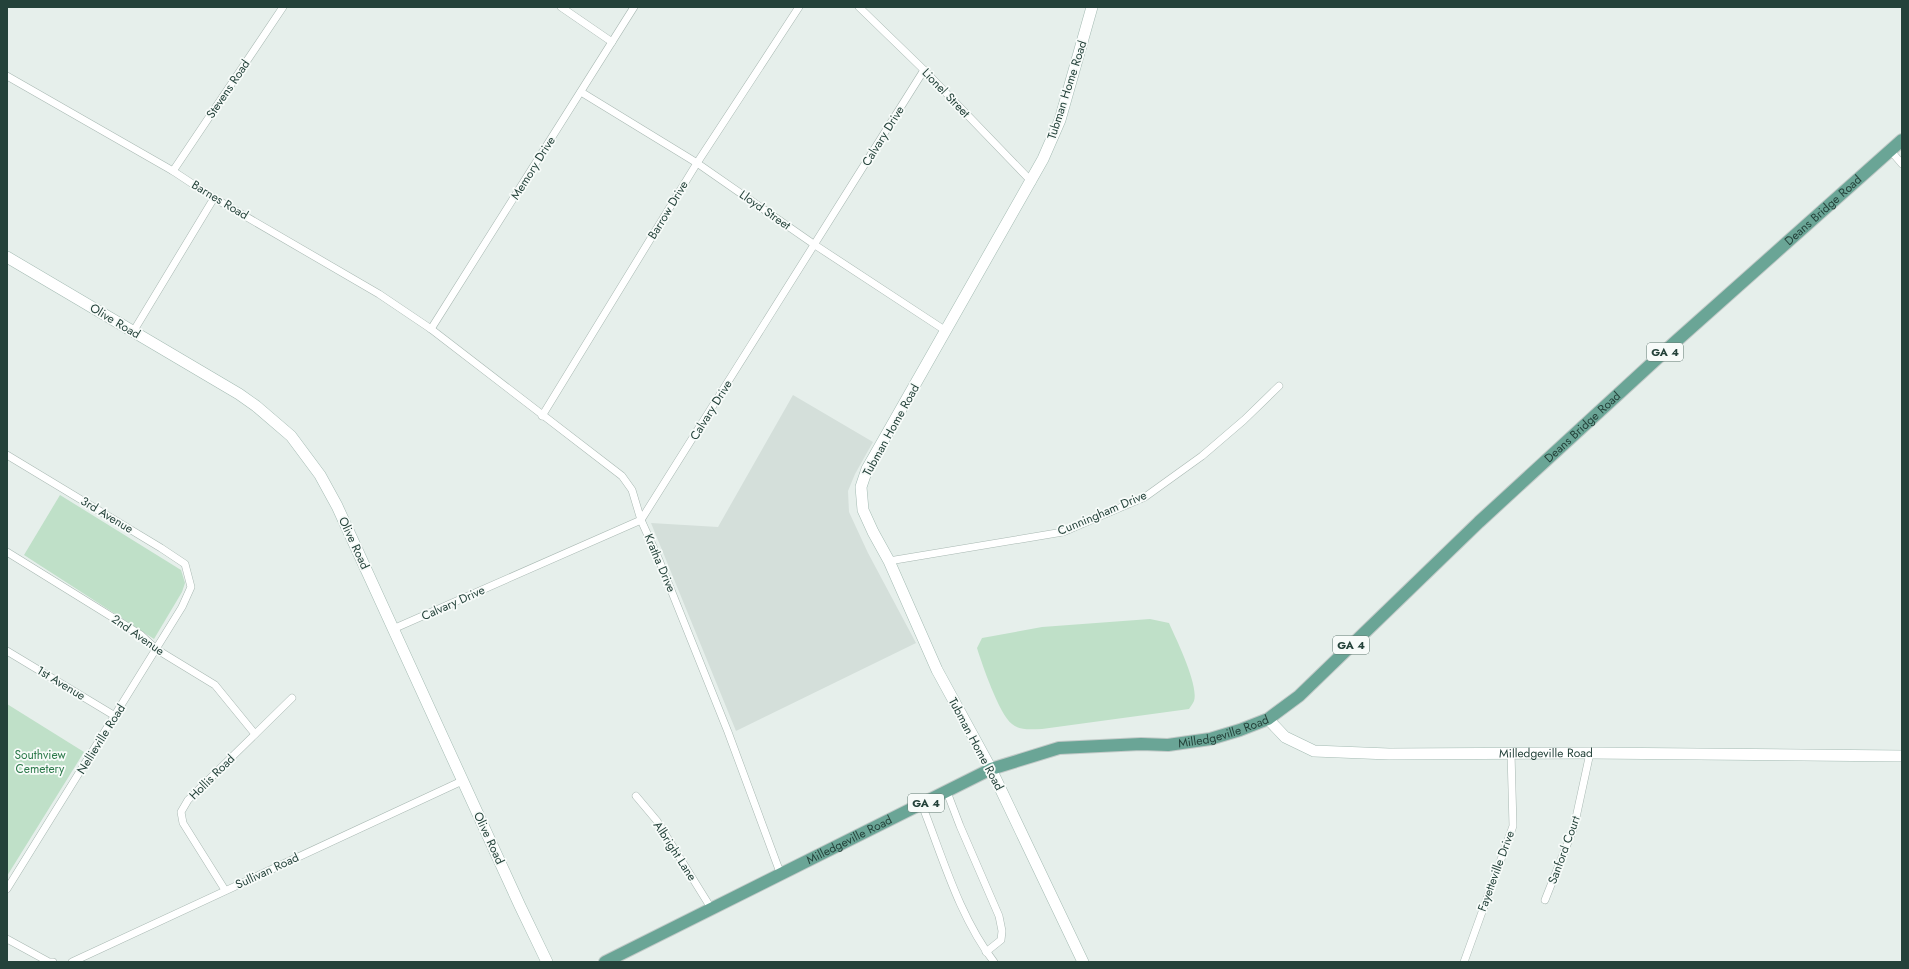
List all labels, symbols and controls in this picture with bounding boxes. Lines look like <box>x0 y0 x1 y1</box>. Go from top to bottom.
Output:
street label: Tubman Home Road <box>1043 38 1091 142</box>
street label: Stevens Road <box>202 56 254 122</box>
street label: Lionel Street <box>918 64 974 122</box>
street label: Calvary Drive <box>857 102 909 170</box>
street label: Memory Drive <box>506 133 560 203</box>
street label: Deans Bridge Road <box>1780 171 1866 250</box>
street label: Barnes Road <box>188 176 252 224</box>
street label: Barrow Drive <box>643 177 693 243</box>
street label: Lloyd Street <box>736 186 794 234</box>
street label: Olive Road <box>86 299 144 343</box>
road number: GA 4 <box>1647 343 1683 361</box>
street label: Calvary Drive <box>685 376 737 444</box>
street label: Tubman Home Road <box>858 381 924 479</box>
street label: Deans Bridge Road <box>1540 387 1625 467</box>
street label: Cunningham Drive <box>1055 486 1149 540</box>
street label: 3rd Avenue <box>77 492 137 538</box>
street label: Olive Road <box>334 514 374 572</box>
street label: Kratha Drive <box>640 531 680 595</box>
street label: Calvary Drive <box>418 581 488 625</box>
street label: 2nd Avenue <box>108 610 168 660</box>
road number: GA 4 <box>1333 636 1369 654</box>
street label: 1st Avenue <box>33 661 89 705</box>
street label: Tubman Home Road <box>944 694 1008 794</box>
street label: Nellieville Road <box>72 700 130 778</box>
street label: Milledgeville Road <box>1177 711 1272 752</box>
street label: Milledgeville Road <box>1499 744 1593 762</box>
park label: Southview Cemetery <box>14 746 66 778</box>
street label: Hollis Road <box>185 750 239 804</box>
road number: GA 4 <box>908 794 944 812</box>
street label: Olive Road <box>469 809 509 867</box>
street label: Milledgeville Road <box>803 811 895 869</box>
street label: Sanford Court <box>1543 813 1585 887</box>
street label: Albright Lane <box>649 818 701 884</box>
street label: Fayetteville Drive <box>1473 828 1519 914</box>
street label: Sullivan Road <box>232 848 302 894</box>

